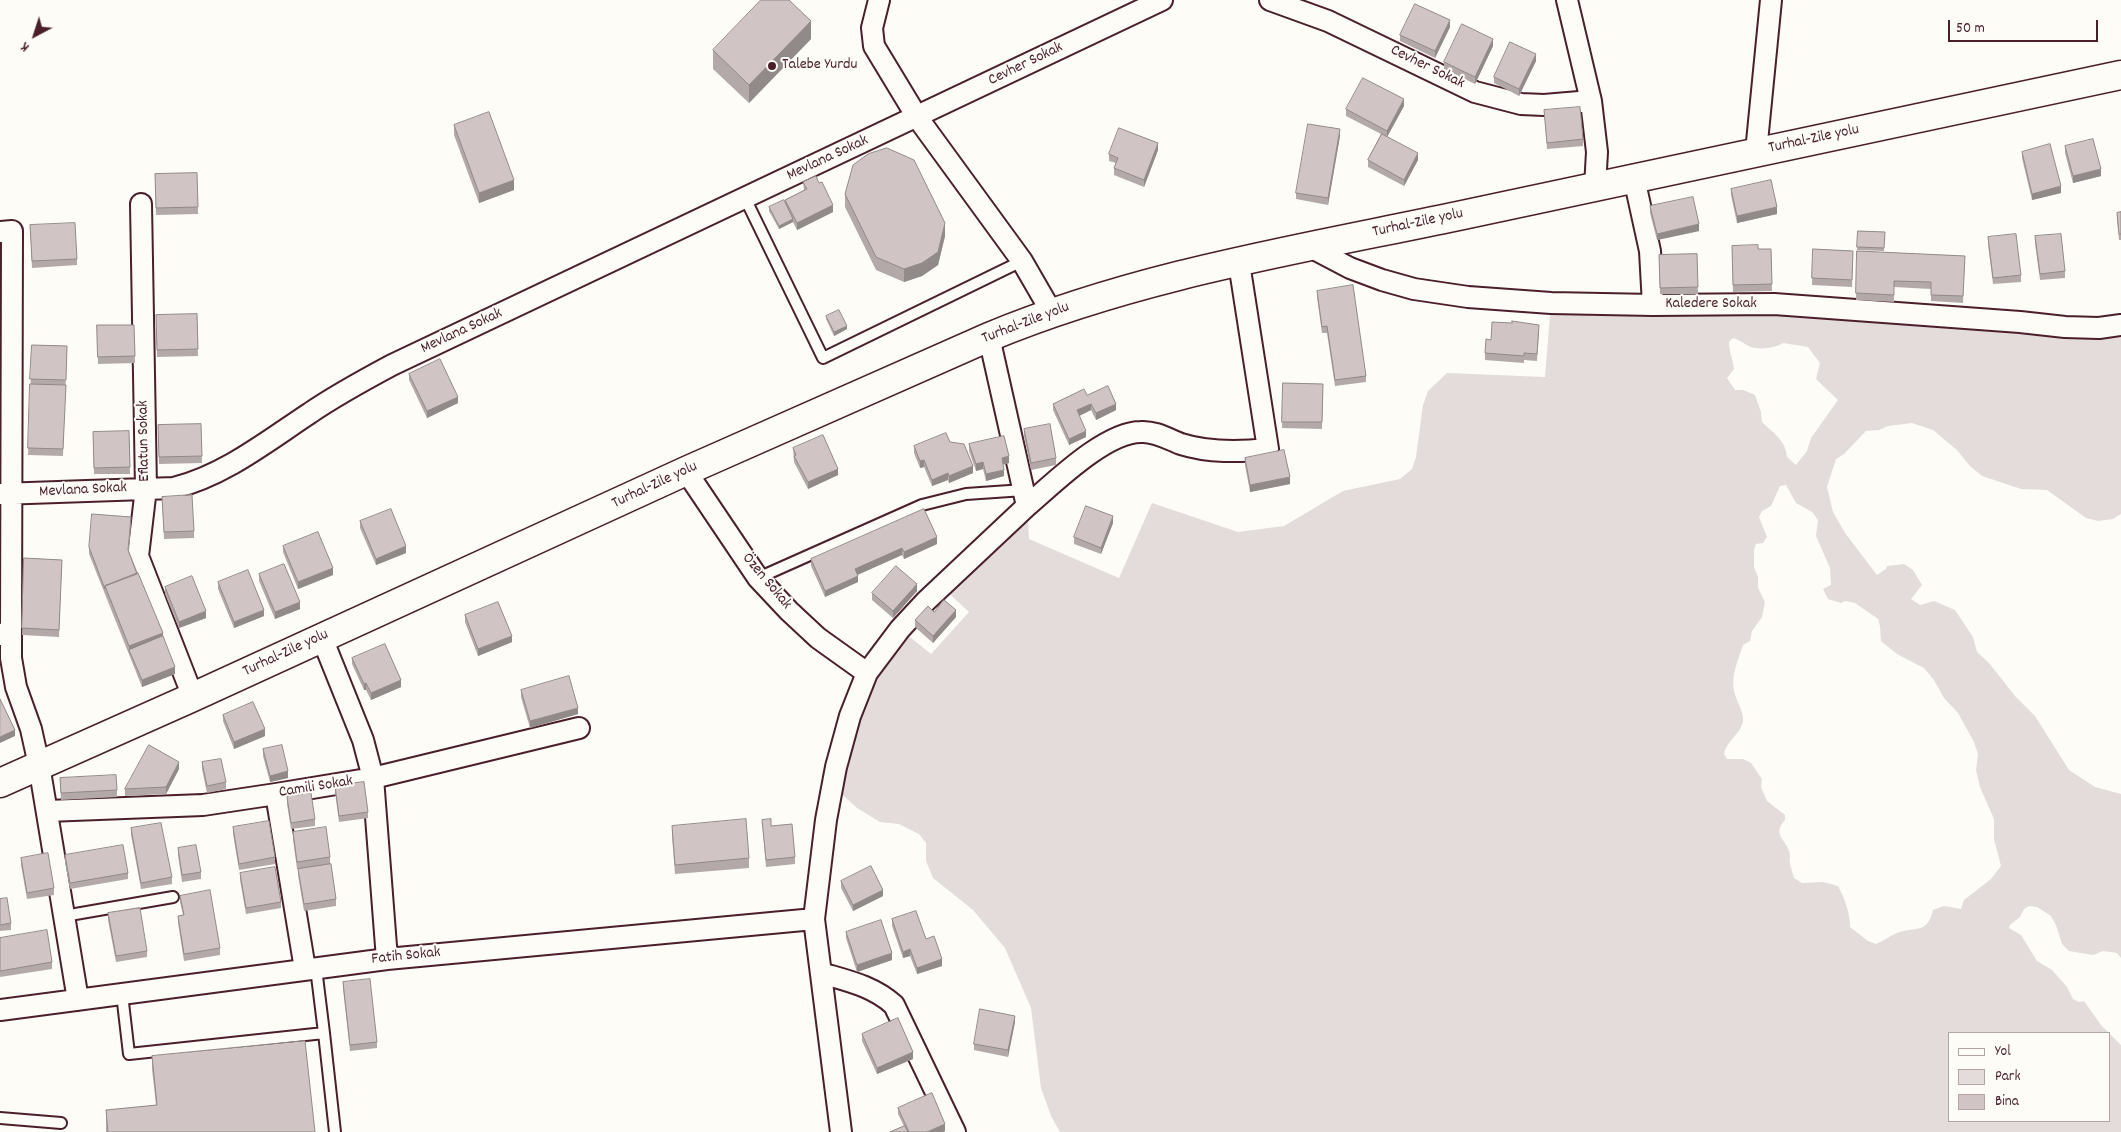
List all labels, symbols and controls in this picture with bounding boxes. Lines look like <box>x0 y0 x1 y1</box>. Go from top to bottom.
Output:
north arrow <box>10 10 60 60</box>
scale bar <box>1951 10 2101 42</box>
text: 50 m <box>1956 18 1985 40</box>
text: K <box>16 37 34 56</box>
street label: Cevher Sokak <box>986 39 1066 91</box>
street label: Cevher Sokak <box>1387 42 1467 94</box>
place label: Talebe Yurdu <box>782 56 857 76</box>
marker: Talebe Yurdu <box>766 60 778 72</box>
street label: Turhal-Zile yolu <box>1767 121 1861 159</box>
street label: Mevlana Sokak <box>784 132 872 186</box>
street label: Turhal-Zile yolu <box>1371 205 1465 243</box>
street label: Kaledere Sokak <box>1665 295 1757 315</box>
street label: Turhal-Zile yolu <box>980 299 1072 349</box>
street label: Mevlana Sokak <box>418 305 506 359</box>
street label: Eflatun Sokak <box>135 400 155 482</box>
street label: Turhal-Zile yolu <box>609 458 701 514</box>
street label: Mevlana Sokak <box>39 479 127 503</box>
street label: Özen Sokak <box>737 550 795 614</box>
street label: Turhal-Zile yolu <box>240 626 332 682</box>
street label: Camili Sokak <box>278 773 354 803</box>
street label: Fatih Sokak <box>371 944 441 970</box>
legend <box>1948 1032 2111 1122</box>
text: Yol <box>1995 1041 2011 1063</box>
text: Park <box>1995 1066 2021 1088</box>
text: Bina <box>1995 1091 2019 1113</box>

